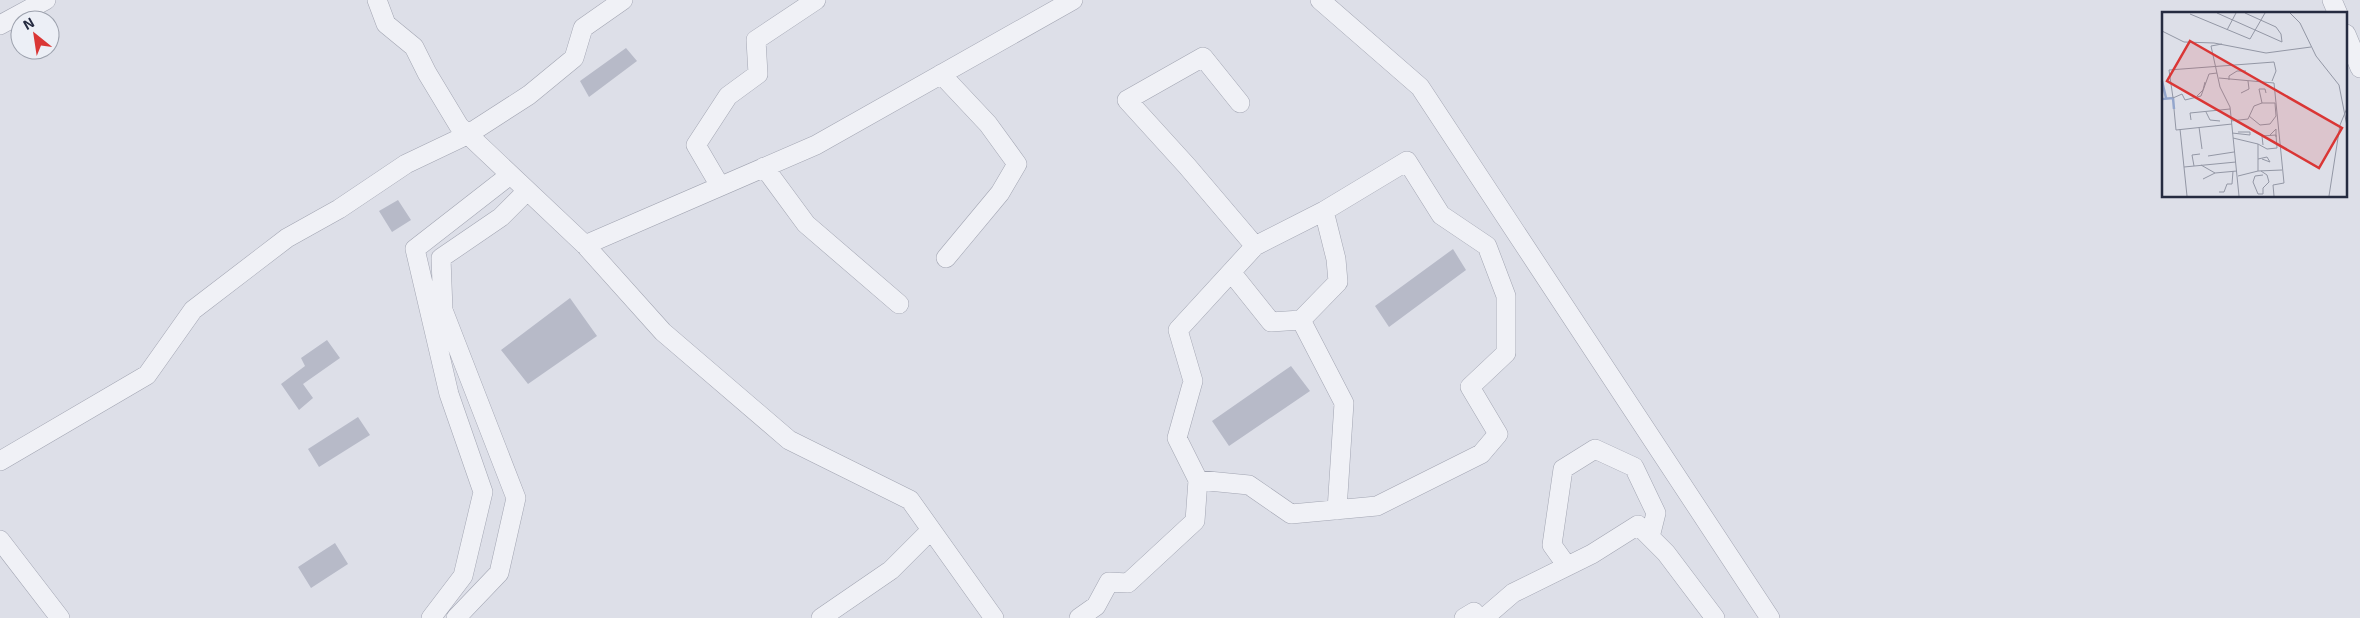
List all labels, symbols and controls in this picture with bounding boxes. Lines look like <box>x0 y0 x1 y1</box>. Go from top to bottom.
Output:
north arrow <box>10 10 60 60</box>
inset map <box>2162 12 2348 198</box>
text: N <box>20 13 37 33</box>

